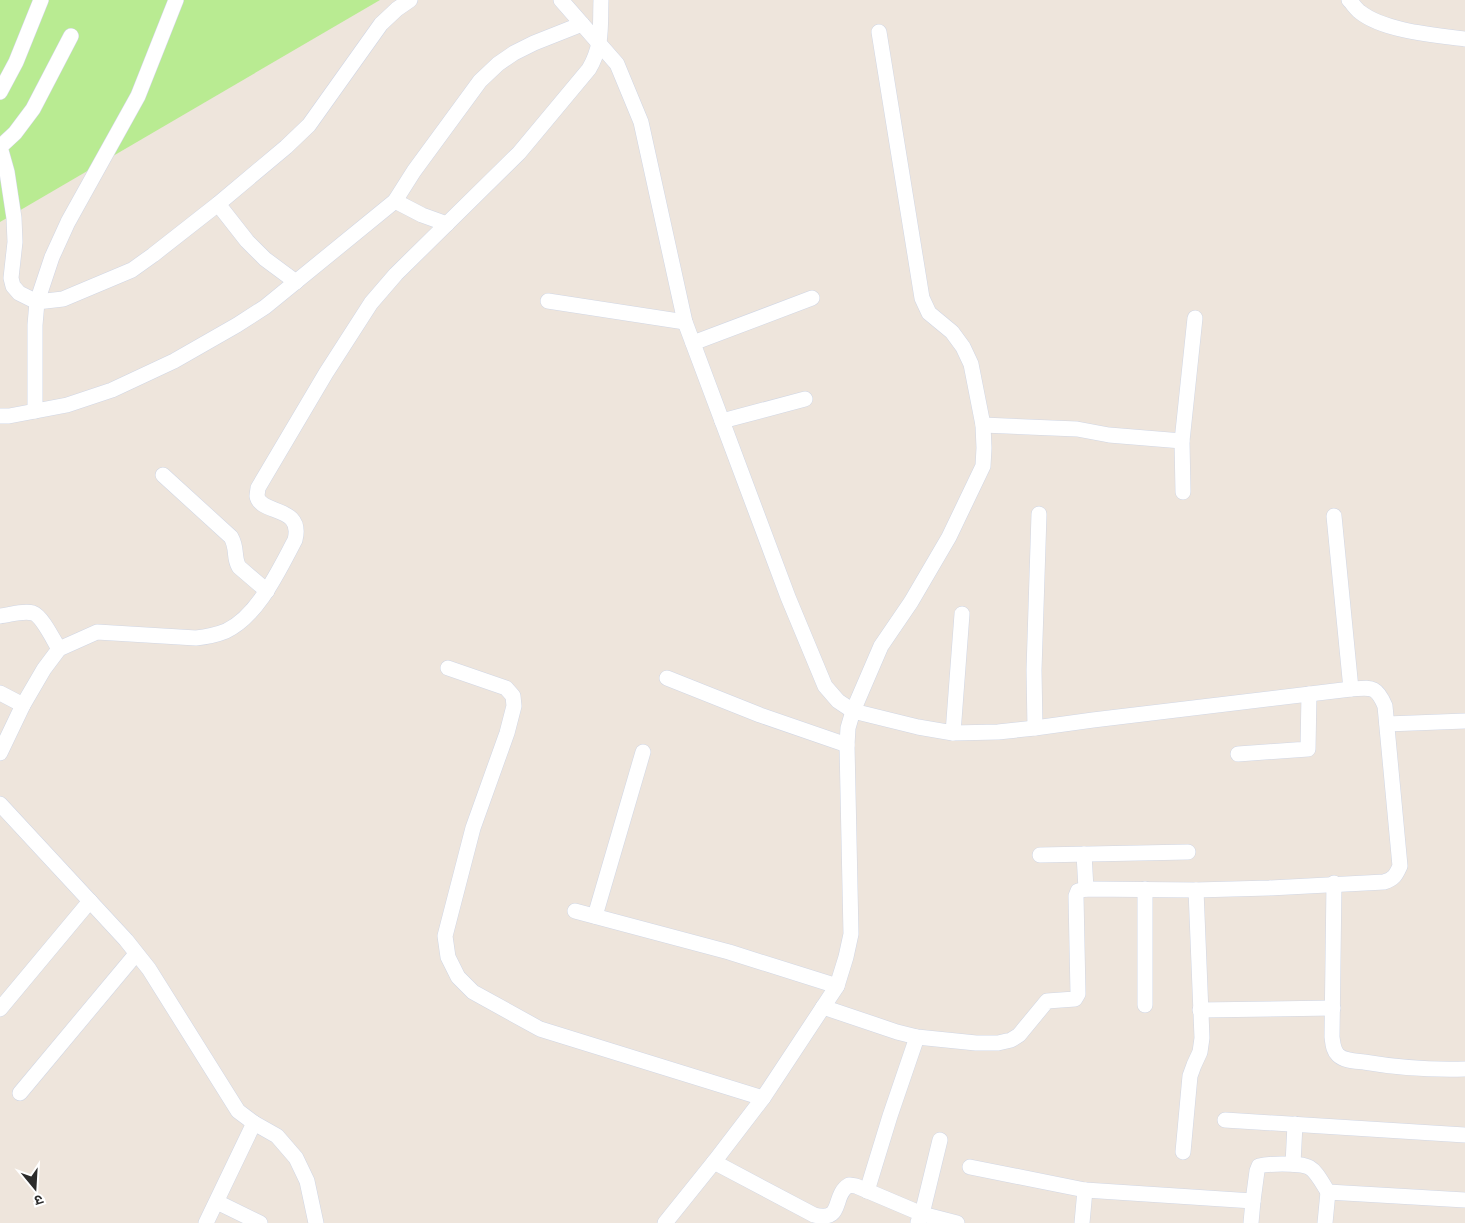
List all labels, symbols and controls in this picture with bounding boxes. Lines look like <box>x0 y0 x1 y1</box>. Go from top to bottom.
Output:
north arrow <box>10 1163 60 1213</box>
text: उ <box>32 1191 45 1209</box>

